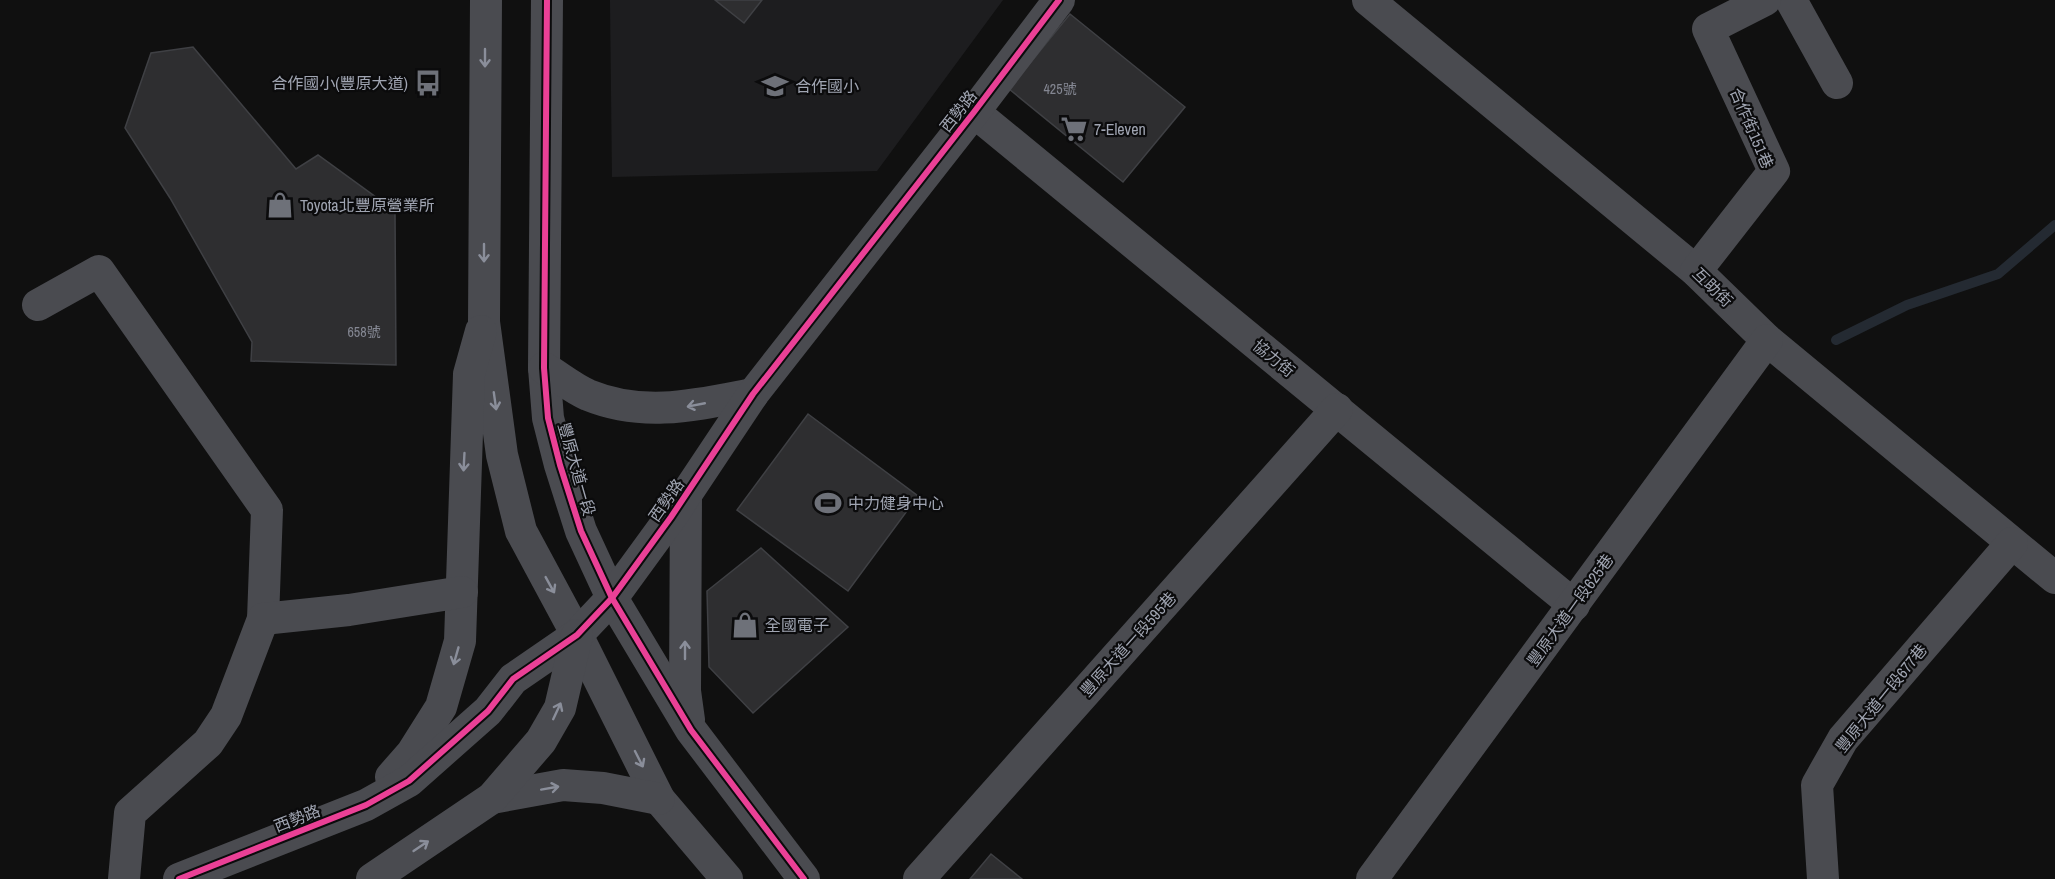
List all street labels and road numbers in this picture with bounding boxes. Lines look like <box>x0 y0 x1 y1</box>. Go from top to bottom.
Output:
street label: 合作街151巷 <box>1725 84 1779 172</box>
street label: 西勢路 <box>935 85 981 137</box>
street label: 互助街 <box>1688 262 1738 312</box>
street label: 協力街 <box>1248 334 1300 382</box>
street label: 豐原大道一段 <box>553 420 601 518</box>
street label: 西勢路 <box>643 474 689 526</box>
street label: 豐原大道一段625巷 <box>1522 549 1618 671</box>
street label: 豐原大道一段595巷 <box>1075 587 1181 701</box>
street label: 豐原大道一段677巷 <box>1830 639 1932 757</box>
street label: 西勢路 <box>271 799 323 837</box>

